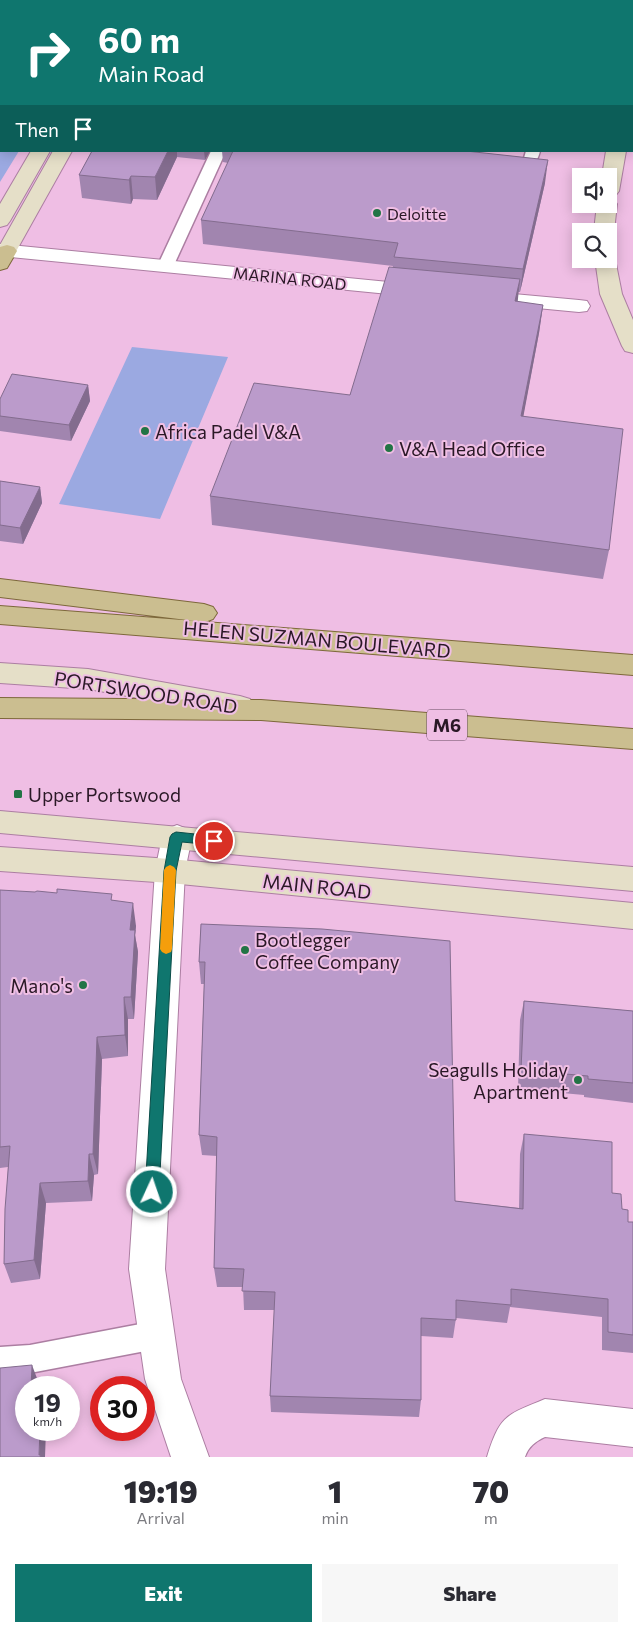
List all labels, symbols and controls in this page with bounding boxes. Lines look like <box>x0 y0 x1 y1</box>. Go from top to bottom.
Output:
text: 60 m <box>98 17 180 60</box>
icon: right <box>15 20 80 85</box>
text: Main Road <box>98 60 204 87</box>
icon: arrive <box>69 115 97 143</box>
text: Then <box>15 118 59 141</box>
map controls <box>572 168 617 268</box>
button: sound <box>572 168 617 213</box>
place label: Deloitte <box>387 204 446 223</box>
marker: Deloitte <box>371 207 383 219</box>
button: search <box>572 223 617 268</box>
street label: MARINA ROAD <box>233 263 347 293</box>
place label: Africa Padel V&A <box>155 420 301 443</box>
marker: Africa Padel V&A <box>139 425 151 437</box>
place label: V&A Head Office <box>399 437 545 460</box>
marker: V&A Head Office <box>383 442 395 454</box>
street label: HELEN SUZMAN BOULEVARD <box>182 616 452 662</box>
street label: PORTSWOOD ROAD <box>53 666 239 718</box>
road number: M6 <box>427 710 467 740</box>
place label: Upper Portswood <box>28 783 181 806</box>
marker: Upper Portswood <box>12 788 24 800</box>
pin <box>193 820 235 862</box>
icon: arrive <box>200 827 228 855</box>
street label: MAIN ROAD <box>262 869 372 903</box>
place label: Bootlegger Coffee Company <box>255 928 400 973</box>
marker: Bootlegger Coffee Company <box>239 944 251 956</box>
place label: Mano's <box>10 974 73 997</box>
marker: Mano's <box>77 979 89 991</box>
place label: Seagulls Holiday Apartment <box>428 1058 568 1103</box>
marker: Seagulls Holiday Apartment <box>572 1074 584 1086</box>
position arrow <box>125 1165 177 1217</box>
speed limit sign: 30 <box>90 1376 155 1441</box>
text: 19 <box>34 1387 61 1417</box>
text: km/h <box>33 1414 62 1428</box>
text: 19:19 <box>124 1472 198 1509</box>
text: 1 <box>328 1472 342 1509</box>
text: 70 <box>472 1472 509 1509</box>
text: Arrival <box>136 1508 185 1527</box>
text: min <box>321 1508 349 1527</box>
text: m <box>484 1508 498 1527</box>
button: Exit <box>15 1564 312 1622</box>
button: Share <box>322 1564 618 1622</box>

